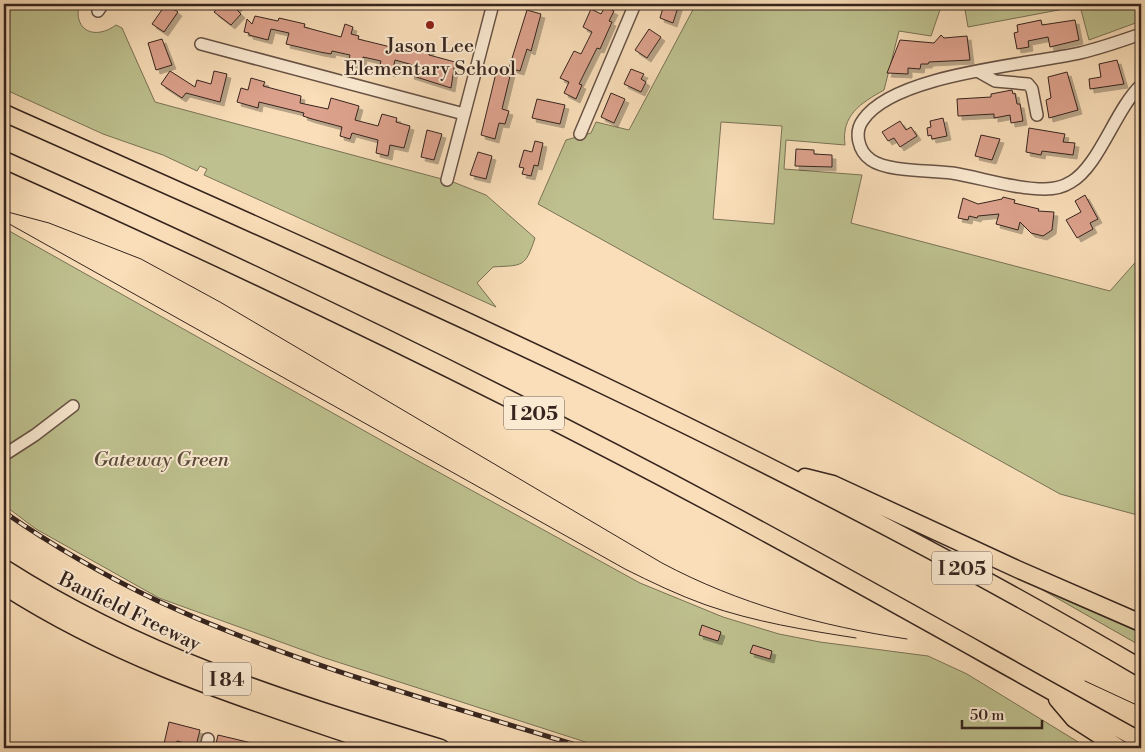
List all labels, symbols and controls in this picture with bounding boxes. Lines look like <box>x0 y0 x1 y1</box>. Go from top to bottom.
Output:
marker: Jason Lee Elementary School <box>424 19 436 31</box>
place label: Jason Lee Elementary School <box>344 34 516 82</box>
road number: I 205 <box>504 396 564 429</box>
park label: Gateway Green <box>93 448 230 473</box>
road number: I 205 <box>932 552 992 584</box>
street label: Banfield Freeway <box>53 567 205 658</box>
road number: I 84 <box>203 662 251 696</box>
scale bar <box>962 697 1042 729</box>
text: 50 m <box>970 706 1004 725</box>

